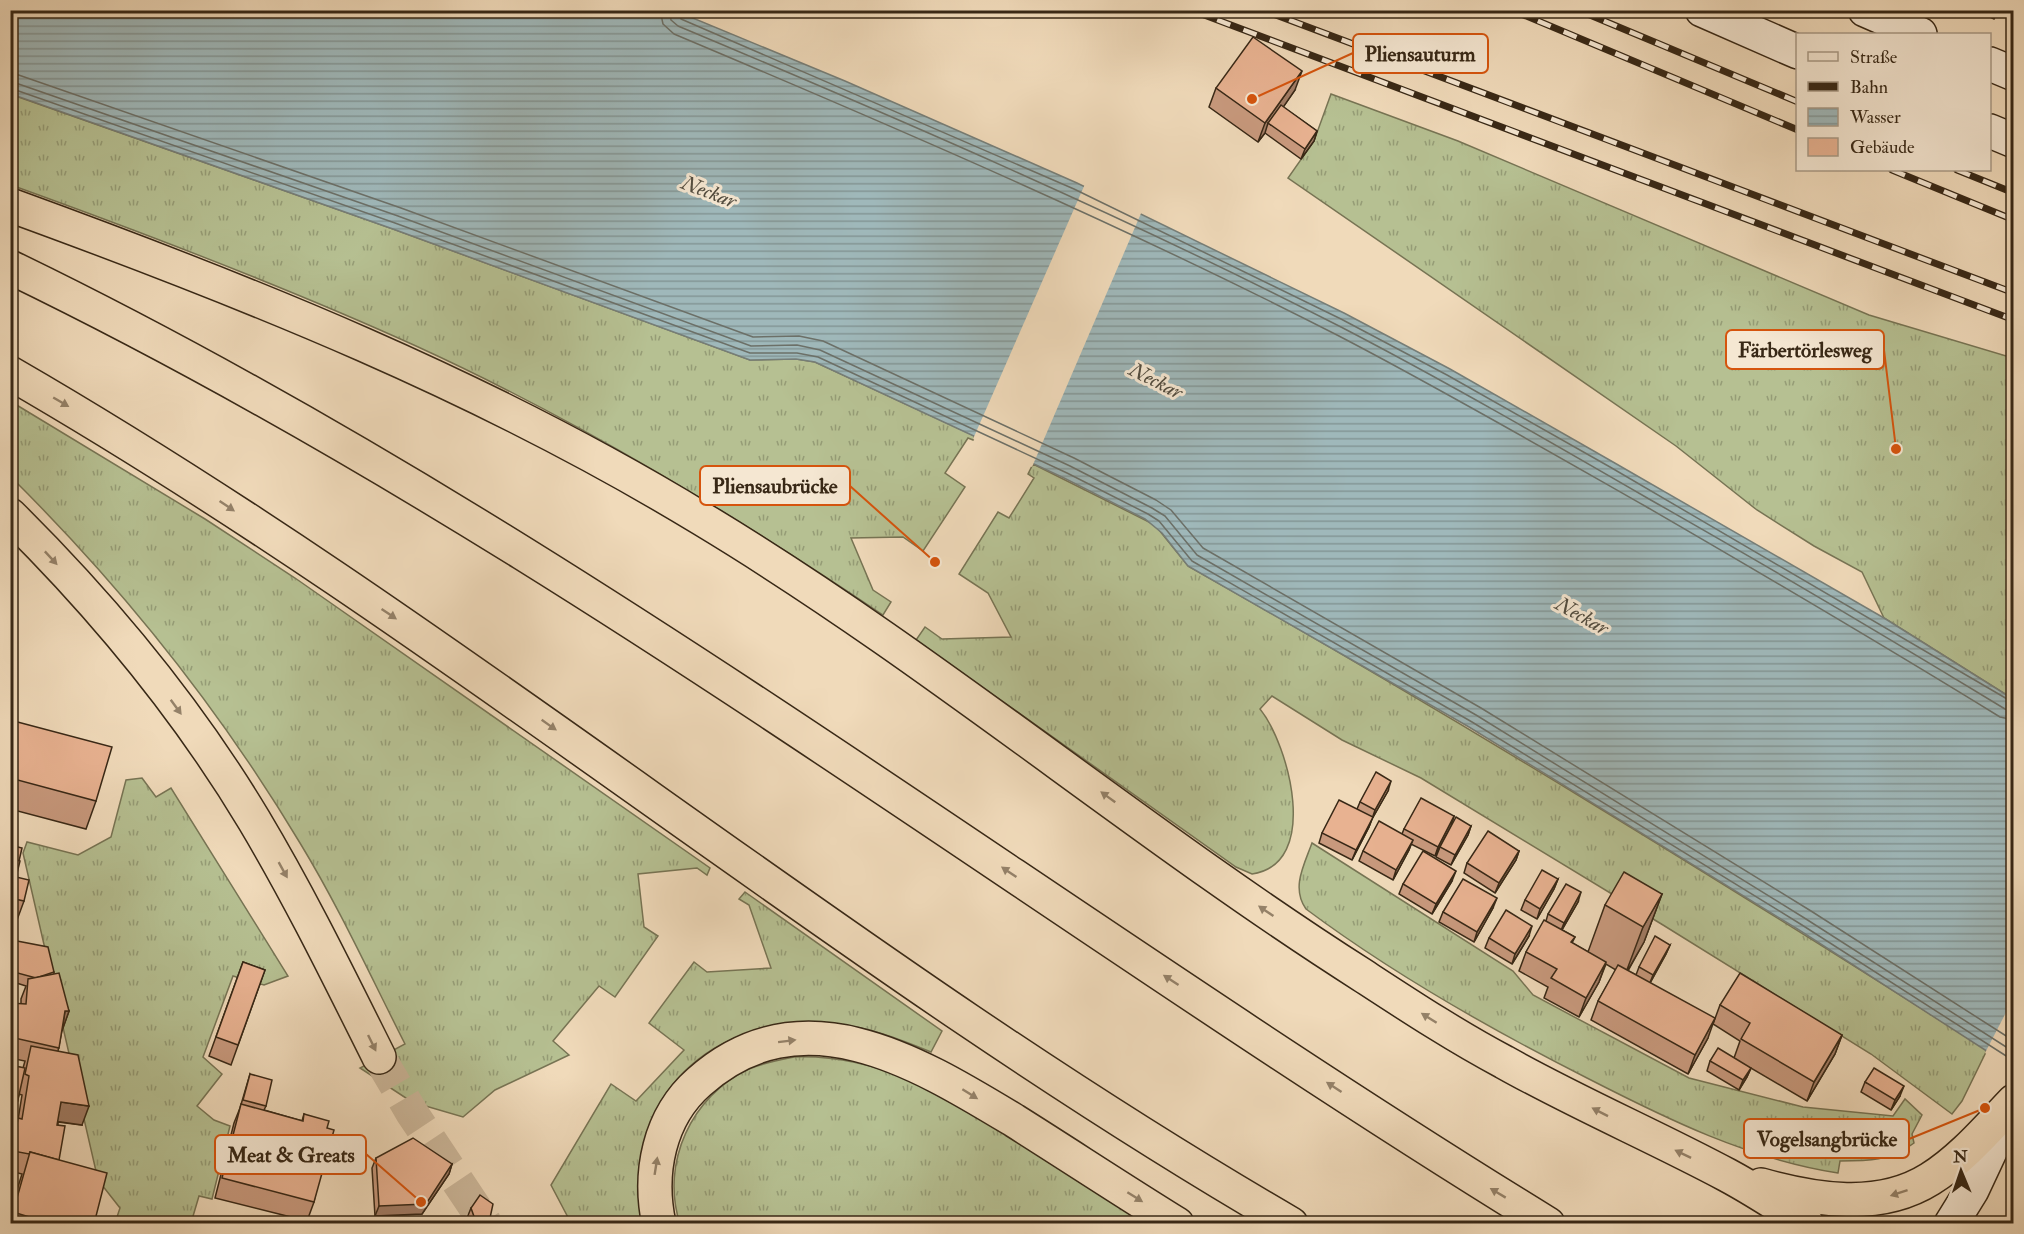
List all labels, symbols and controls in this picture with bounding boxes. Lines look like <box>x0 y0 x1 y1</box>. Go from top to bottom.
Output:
legend <box>1796 33 1991 171</box>
callout: Pliensauturm <box>1353 34 1488 73</box>
text: Pliensauturm <box>1364 41 1476 68</box>
text: Straße <box>1850 46 1898 69</box>
text: Bahn <box>1850 76 1888 99</box>
text: Wasser <box>1849 106 1901 129</box>
text: Gebäude <box>1850 136 1915 159</box>
water label: Neckar <box>677 169 741 215</box>
callout: Färbertörlesweg <box>1726 330 1884 369</box>
text: Färbertörlesweg <box>1738 337 1873 364</box>
water label: Neckar <box>1124 356 1188 406</box>
one-way arrow <box>53 397 69 408</box>
callout: Pliensaubrücke <box>700 466 850 505</box>
text: Pliensaubrücke <box>712 473 838 500</box>
one-way arrow <box>218 500 235 511</box>
one-way arrow <box>44 550 58 565</box>
water label: Neckar <box>1550 590 1614 642</box>
one-way arrow <box>380 608 396 620</box>
one-way arrow <box>170 699 182 714</box>
one-way arrow <box>540 719 556 731</box>
one-way arrow <box>1100 791 1116 803</box>
one-way arrow <box>277 862 288 878</box>
one-way arrow <box>1001 867 1017 878</box>
one-way arrow <box>1258 906 1274 917</box>
one-way arrow <box>1164 974 1180 986</box>
one-way arrow <box>1421 1013 1437 1024</box>
one-way arrow <box>368 1035 377 1052</box>
one-way arrow <box>777 1036 796 1046</box>
one-way arrow <box>1326 1082 1343 1093</box>
one-way arrow <box>962 1088 978 1099</box>
one-way arrow <box>1591 1107 1608 1117</box>
callout: Vogelsangbrücke <box>1744 1119 1909 1158</box>
text: Vogelsangbrücke <box>1756 1126 1898 1153</box>
callout: Meat & Greats <box>215 1135 366 1174</box>
north arrow <box>1931 1141 1991 1201</box>
text: Meat & Greats <box>226 1142 355 1169</box>
text: N <box>1952 1147 1969 1167</box>
one-way arrow <box>1675 1149 1692 1158</box>
one-way arrow <box>652 1156 661 1175</box>
one-way arrow <box>1490 1187 1506 1198</box>
one-way arrow <box>1890 1188 1908 1198</box>
one-way arrow <box>1127 1192 1143 1203</box>

